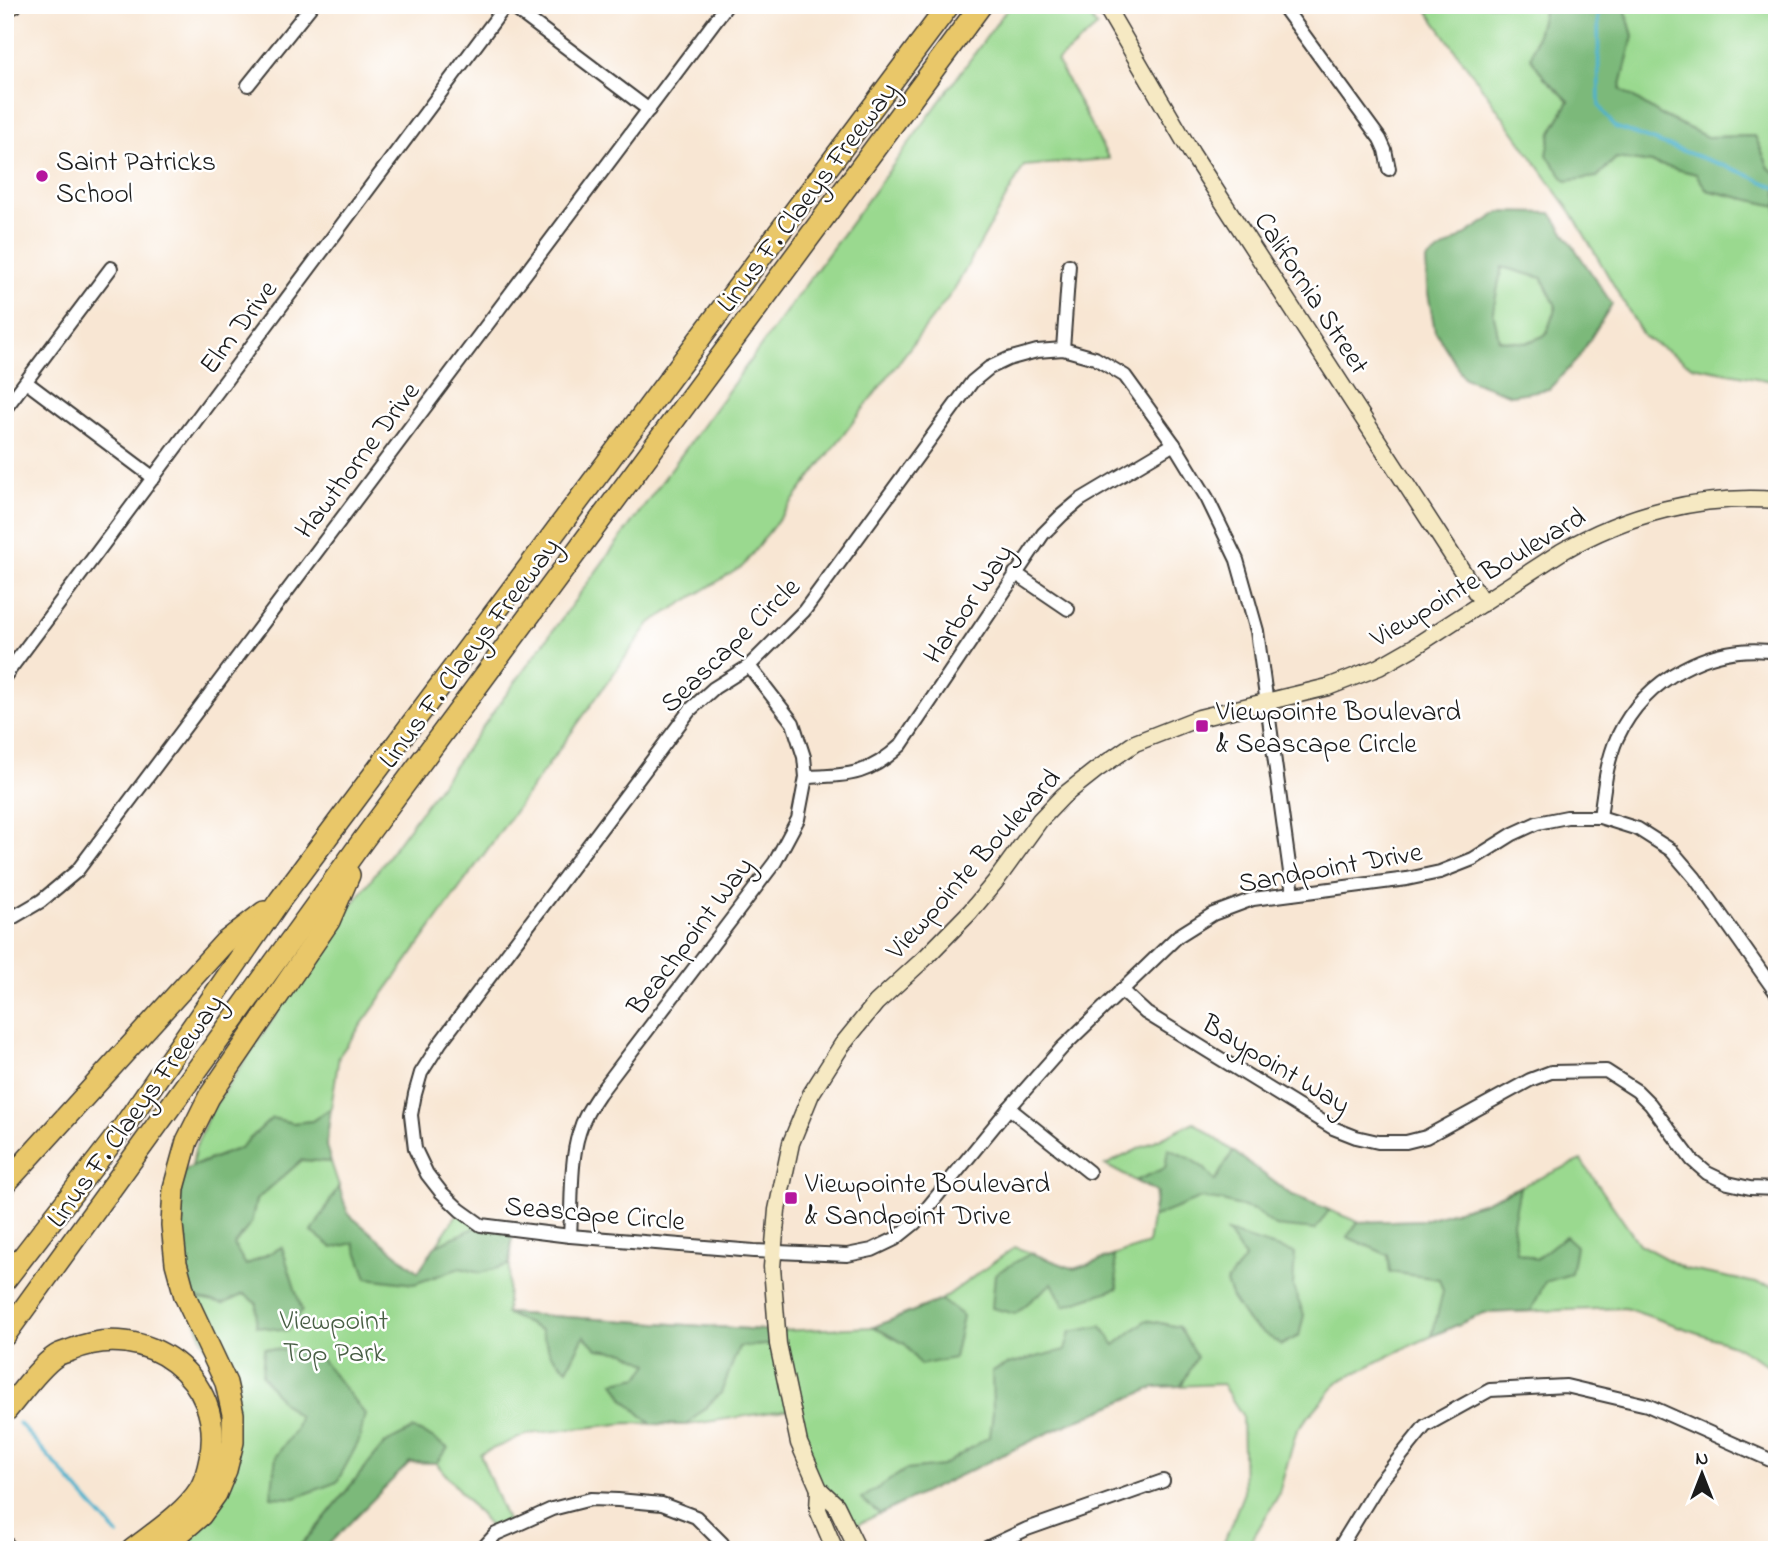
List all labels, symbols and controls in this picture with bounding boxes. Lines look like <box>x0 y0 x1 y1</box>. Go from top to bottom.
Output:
street label: Linus F. Claeys Freeway <box>708 74 910 322</box>
place label: Saint Patricks School <box>56 143 216 216</box>
marker: Saint Patricks School <box>34 168 50 184</box>
street label: California Street <box>1242 205 1378 383</box>
street label: Elm Drive <box>191 272 289 384</box>
street label: Hawthorne Drive <box>286 374 432 548</box>
street label: Viewpointe Boulevard <box>1362 498 1595 660</box>
street label: Linus F. Claeys Freeway <box>370 530 572 778</box>
street label: Harbor Way <box>914 537 1025 673</box>
street label: Seascape Circle <box>652 569 811 724</box>
place label: Viewpointe Boulevard & Seascape Circle <box>1215 693 1461 766</box>
marker: Viewpointe Boulevard & Seascape Circle <box>1194 718 1210 734</box>
street label: Viewpointe Boulevard <box>877 760 1072 971</box>
street label: Sandpoint Drive <box>1235 833 1426 906</box>
street label: Beachpoint Way <box>618 849 765 1026</box>
street label: Linus F. Claeys Freeway <box>38 987 236 1238</box>
street label: Baypoint Way <box>1192 1005 1357 1127</box>
place label: Viewpointe Boulevard & Sandpoint Drive <box>804 1165 1050 1238</box>
street label: Seascape Circle <box>503 1187 687 1244</box>
marker: Viewpointe Boulevard & Sandpoint Drive <box>783 1190 799 1206</box>
park label: Viewpoint Top Park <box>279 1302 388 1375</box>
north arrow <box>1666 1440 1736 1510</box>
text: N <box>1696 1446 1709 1473</box>

